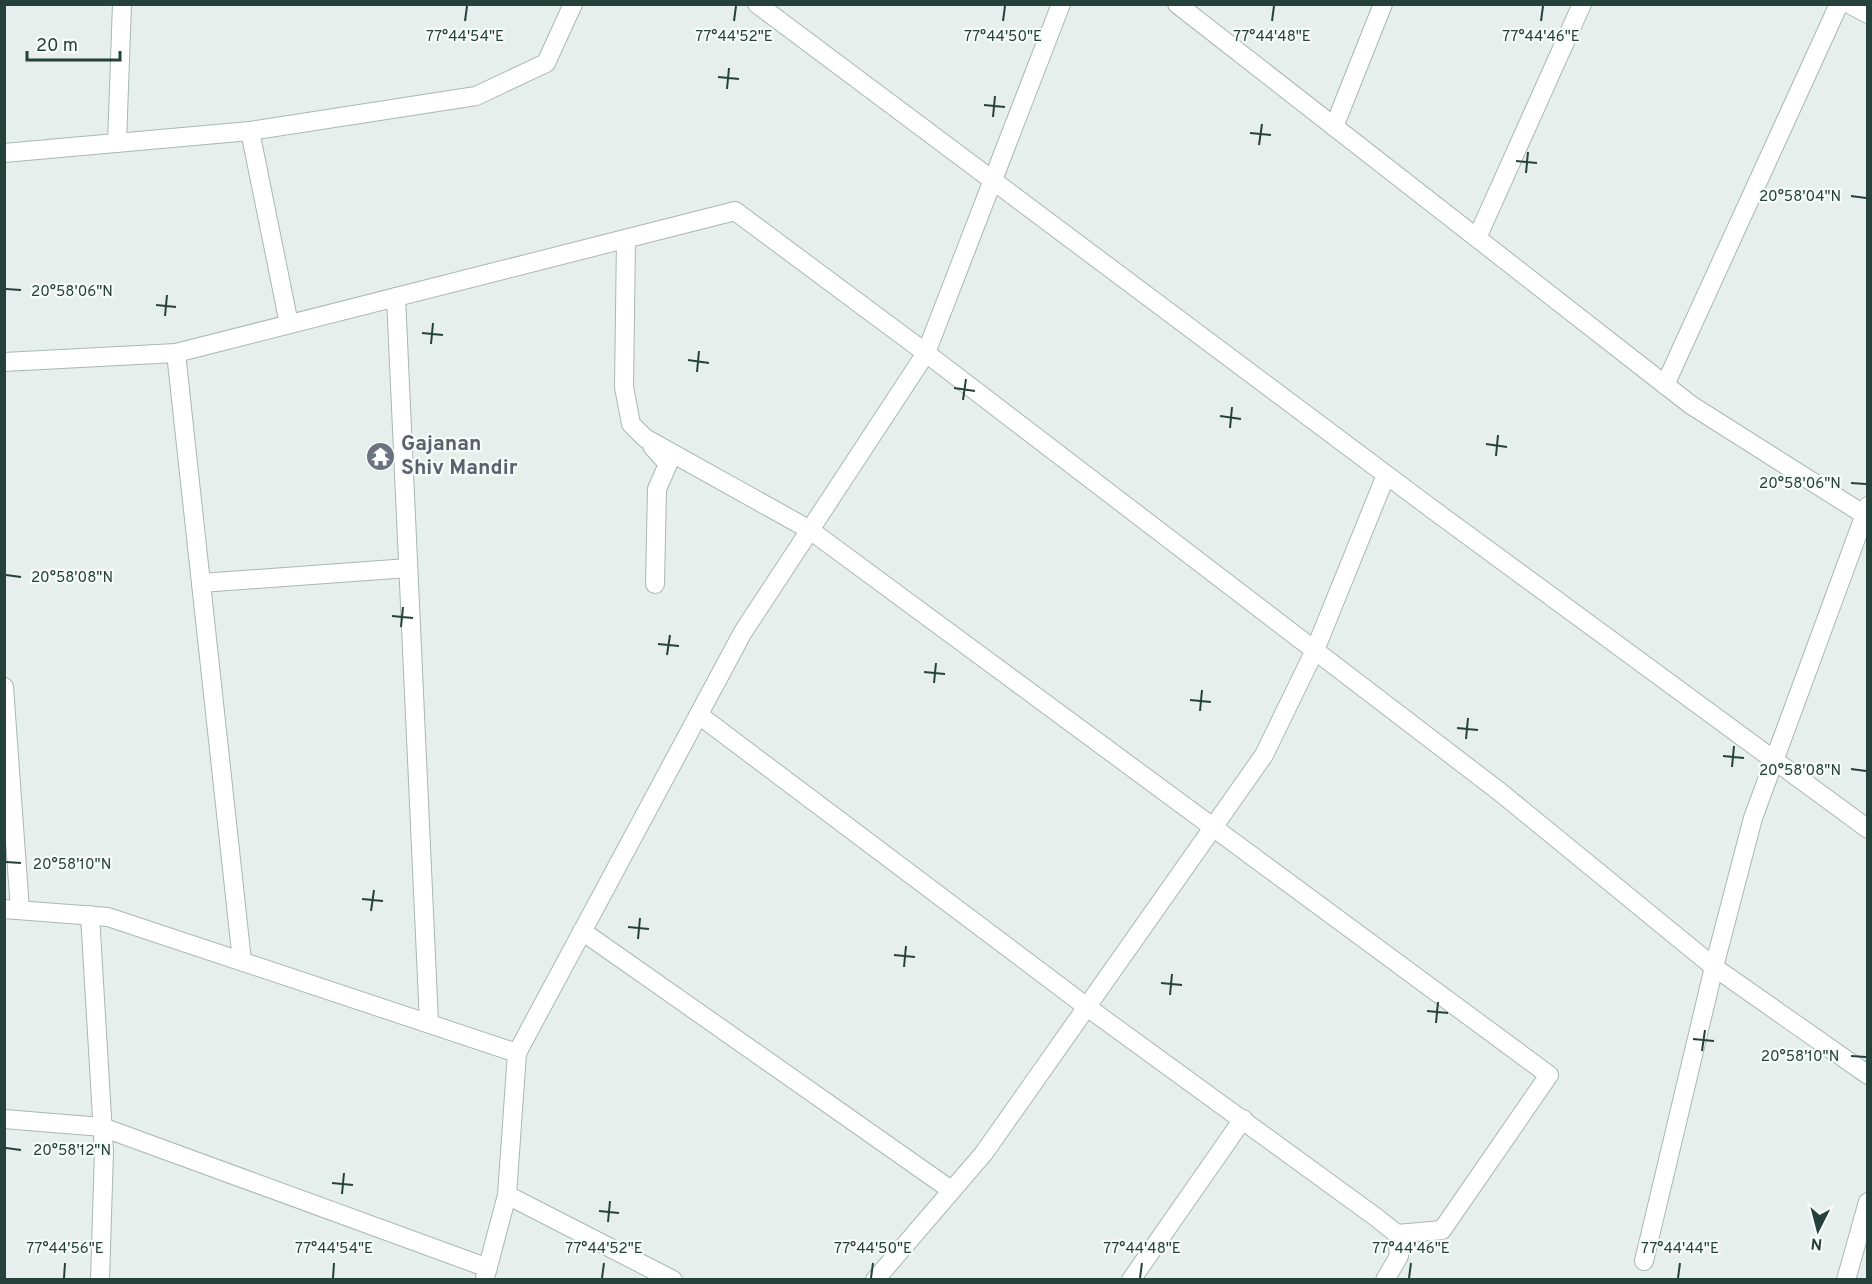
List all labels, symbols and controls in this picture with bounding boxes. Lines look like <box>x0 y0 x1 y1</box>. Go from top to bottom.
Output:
scale bar <box>27 24 120 62</box>
text: 77°44'54"E <box>426 28 504 47</box>
text: 77°44'52"E <box>695 28 773 47</box>
text: 77°44'50"E <box>964 28 1042 47</box>
text: 77°44'48"E <box>1233 28 1311 47</box>
text: 77°44'46"E <box>1502 28 1580 47</box>
text: 20 m <box>36 35 78 58</box>
text: 20°58'04"N <box>1759 188 1841 207</box>
text: 20°58'06"N <box>31 283 113 302</box>
place label: Gajanan Shiv Mandir <box>401 431 518 482</box>
temple icon: Gajanan Shiv Mandir <box>364 440 396 472</box>
text: 20°58'06"N <box>1759 475 1841 494</box>
text: 20°58'08"N <box>31 569 113 588</box>
text: 20°58'08"N <box>1759 762 1841 781</box>
text: 20°58'10"N <box>33 856 111 875</box>
text: 20°58'10"N <box>1761 1048 1839 1067</box>
text: 20°58'12"N <box>33 1142 111 1161</box>
north arrow <box>1788 1200 1848 1260</box>
text: N <box>1810 1232 1823 1253</box>
text: 77°44'56"E <box>26 1240 104 1259</box>
text: 77°44'54"E <box>295 1240 373 1259</box>
text: 77°44'52"E <box>565 1240 643 1259</box>
text: 77°44'50"E <box>834 1240 912 1259</box>
text: 77°44'48"E <box>1103 1240 1181 1259</box>
text: 77°44'46"E <box>1372 1240 1450 1259</box>
text: 77°44'44"E <box>1641 1240 1719 1259</box>

